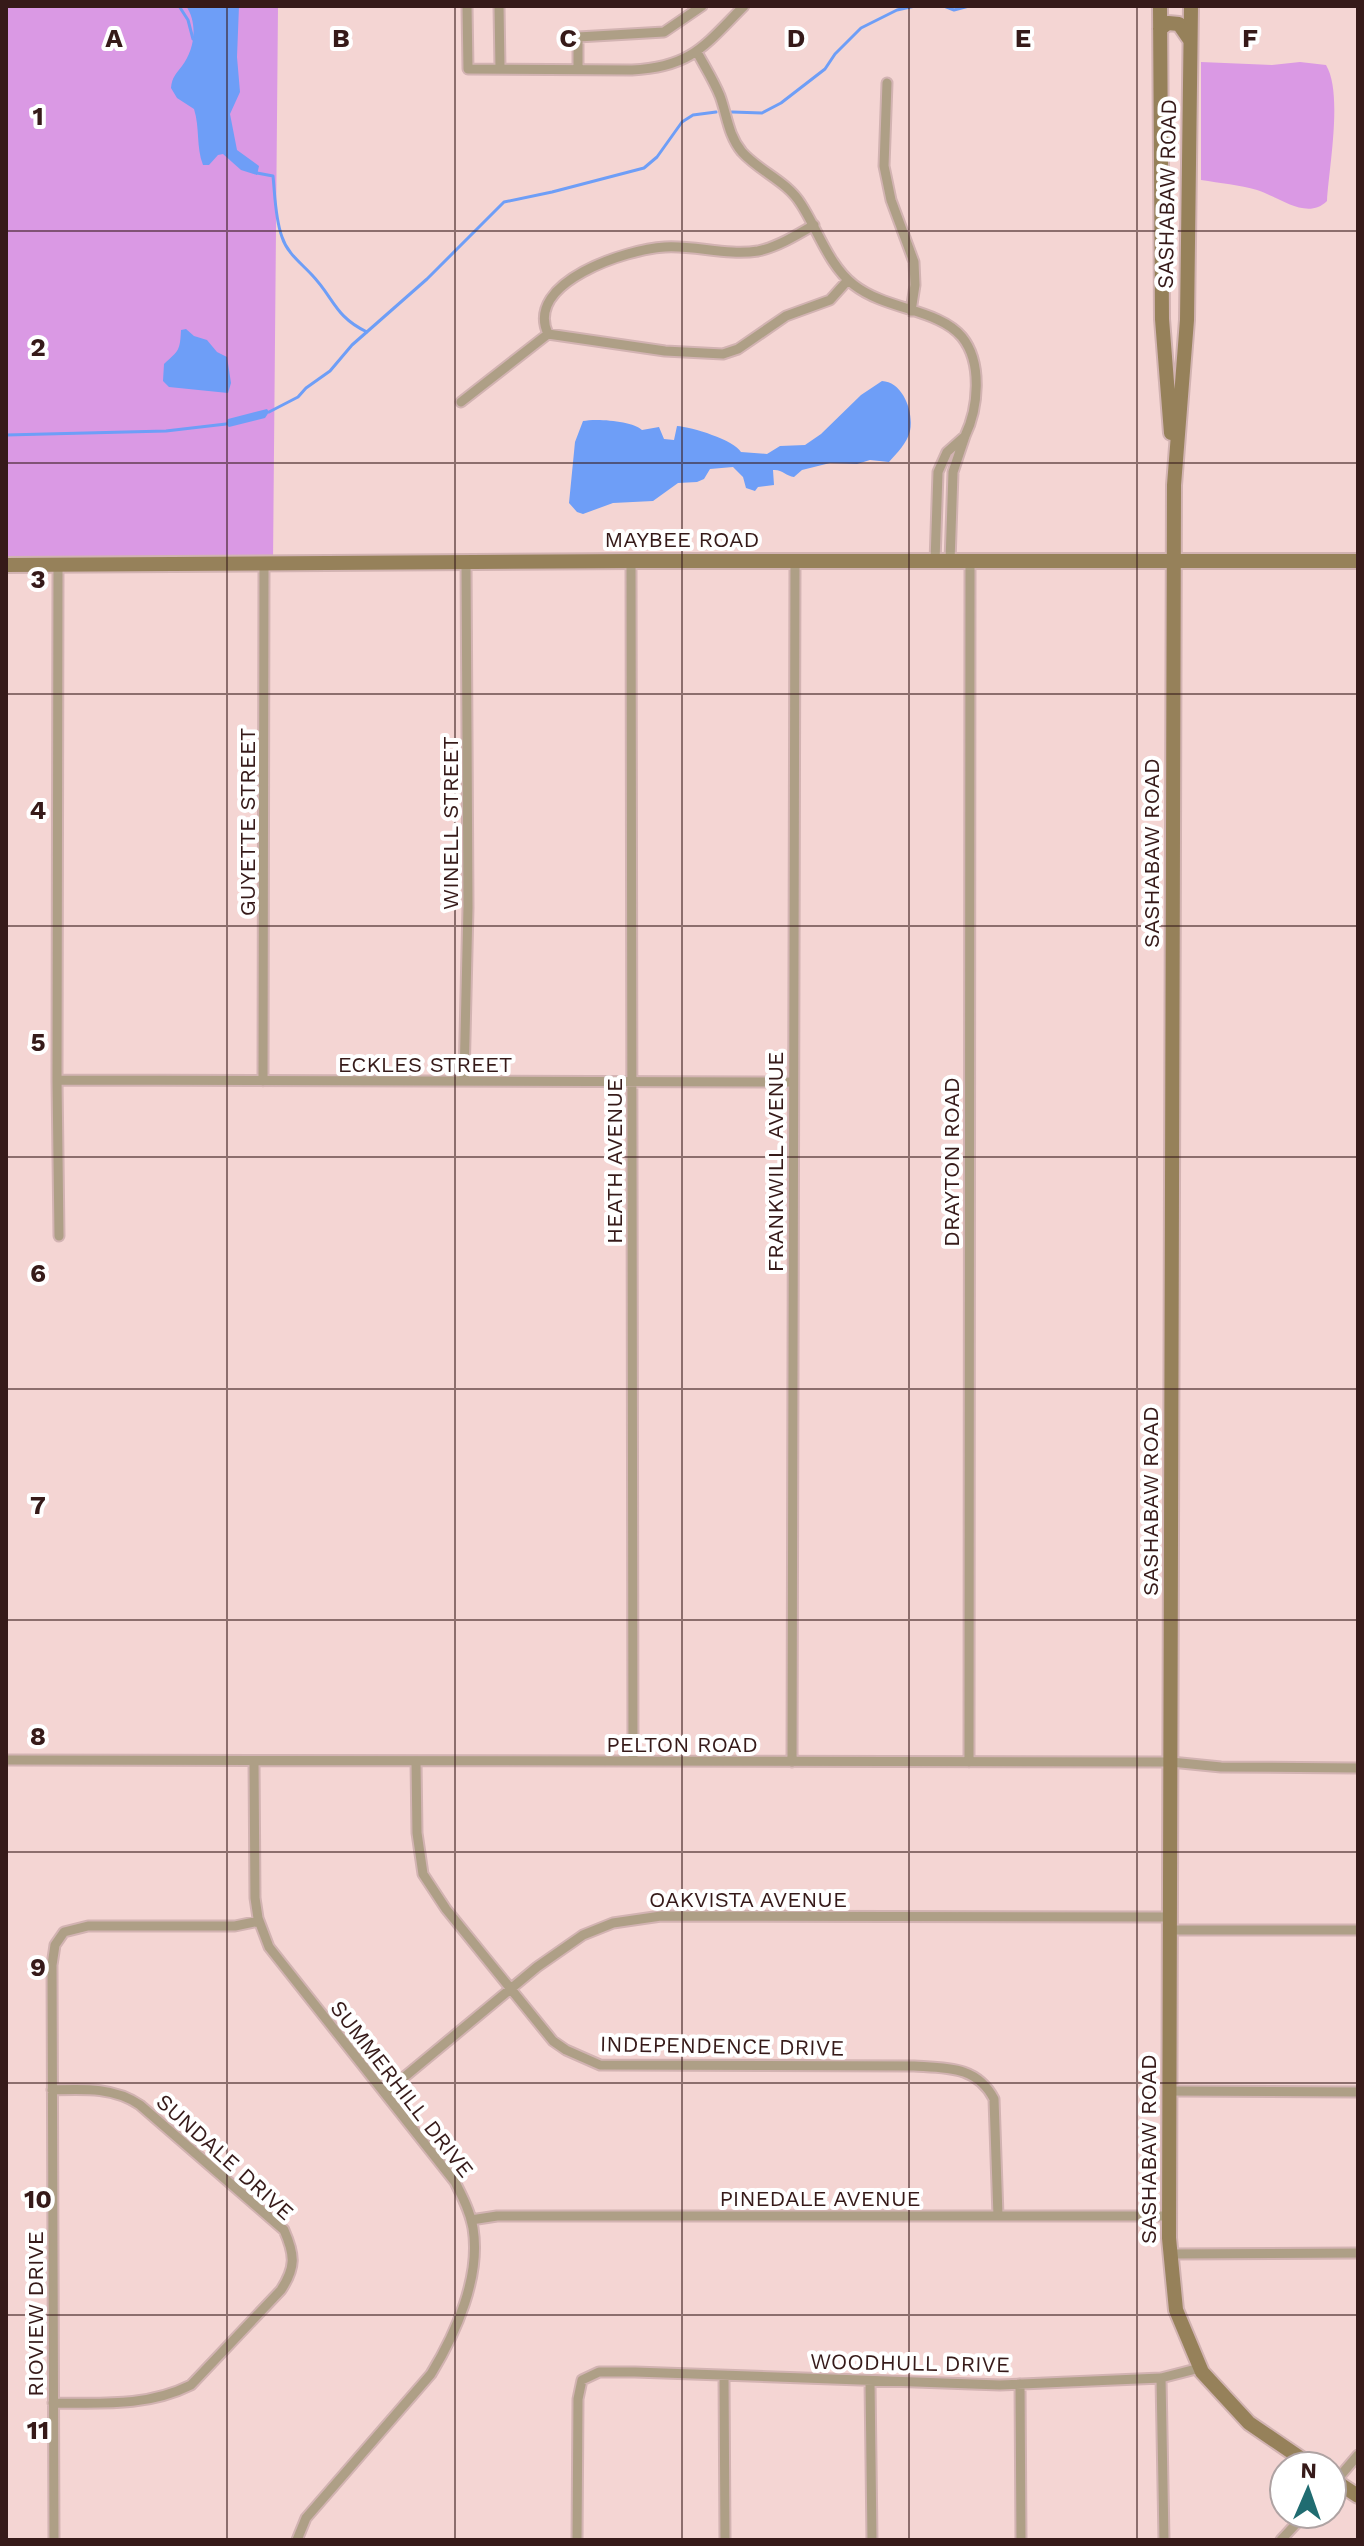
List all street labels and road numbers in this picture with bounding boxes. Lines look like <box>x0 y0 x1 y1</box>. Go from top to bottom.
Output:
street label: SASHABAW ROAD <box>1153 99 1181 289</box>
street label: MAYBEE ROAD <box>605 527 759 552</box>
street label: GUYETTE STREET <box>235 728 260 916</box>
street label: WINELL STREET <box>438 736 463 910</box>
street label: SASHABAW ROAD <box>1139 758 1164 948</box>
street label: ECKLES STREET <box>338 1052 512 1077</box>
street label: FRANKWILL AVENUE <box>763 1052 788 1272</box>
street label: DRAYTON ROAD <box>939 1077 964 1247</box>
street label: HEATH AVENUE <box>602 1078 627 1244</box>
street label: SASHABAW ROAD <box>1138 1406 1163 1596</box>
street label: PELTON ROAD <box>606 1732 758 1757</box>
street label: OAKVISTA AVENUE <box>649 1887 847 1912</box>
street label: SUMMERHILL DRIVE <box>325 1996 479 2182</box>
street label: INDEPENDENCE DRIVE <box>600 2031 844 2061</box>
street label: SASHABAW ROAD <box>1136 2054 1161 2244</box>
street label: SUNDALE DRIVE <box>151 2089 299 2225</box>
street label: PINEDALE AVENUE <box>719 2186 921 2211</box>
street label: RIOVIEW DRIVE <box>23 2231 48 2397</box>
street label: WOODHULL DRIVE <box>810 2349 1010 2377</box>

